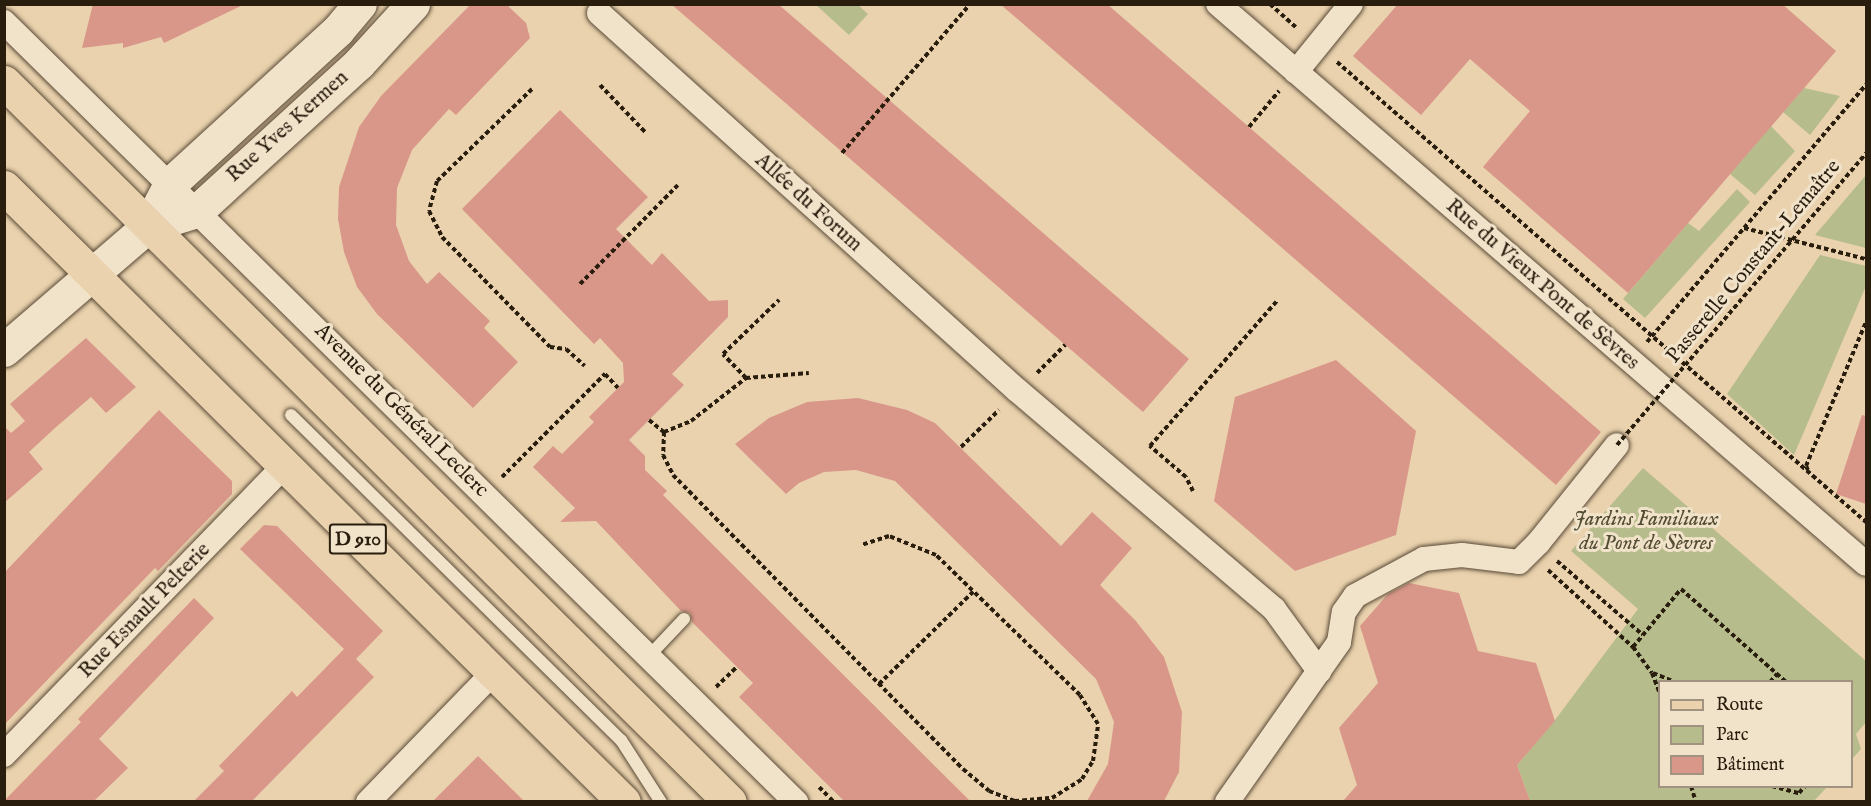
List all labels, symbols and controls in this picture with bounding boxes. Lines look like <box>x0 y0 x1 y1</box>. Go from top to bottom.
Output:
street label: Rue Yves Kermen <box>222 66 354 188</box>
street label: Allée du Forum <box>749 148 867 258</box>
street label: Passerelle Constant-Lemaître <box>1661 155 1847 369</box>
street label: Rue du Vieux Pont de Sèvres <box>1440 194 1644 376</box>
street label: Avenue du Général Leclerc <box>309 319 493 503</box>
park label: Jardins Familiaux du Pont de Sèvres <box>1574 507 1718 557</box>
road number: D 910 <box>328 522 388 556</box>
street label: Rue Esnault Pelterie <box>74 538 216 684</box>
legend <box>1658 680 1853 788</box>
text: Route <box>1716 694 1763 717</box>
text: Parc <box>1716 724 1748 747</box>
text: Bâtiment <box>1716 754 1785 777</box>

